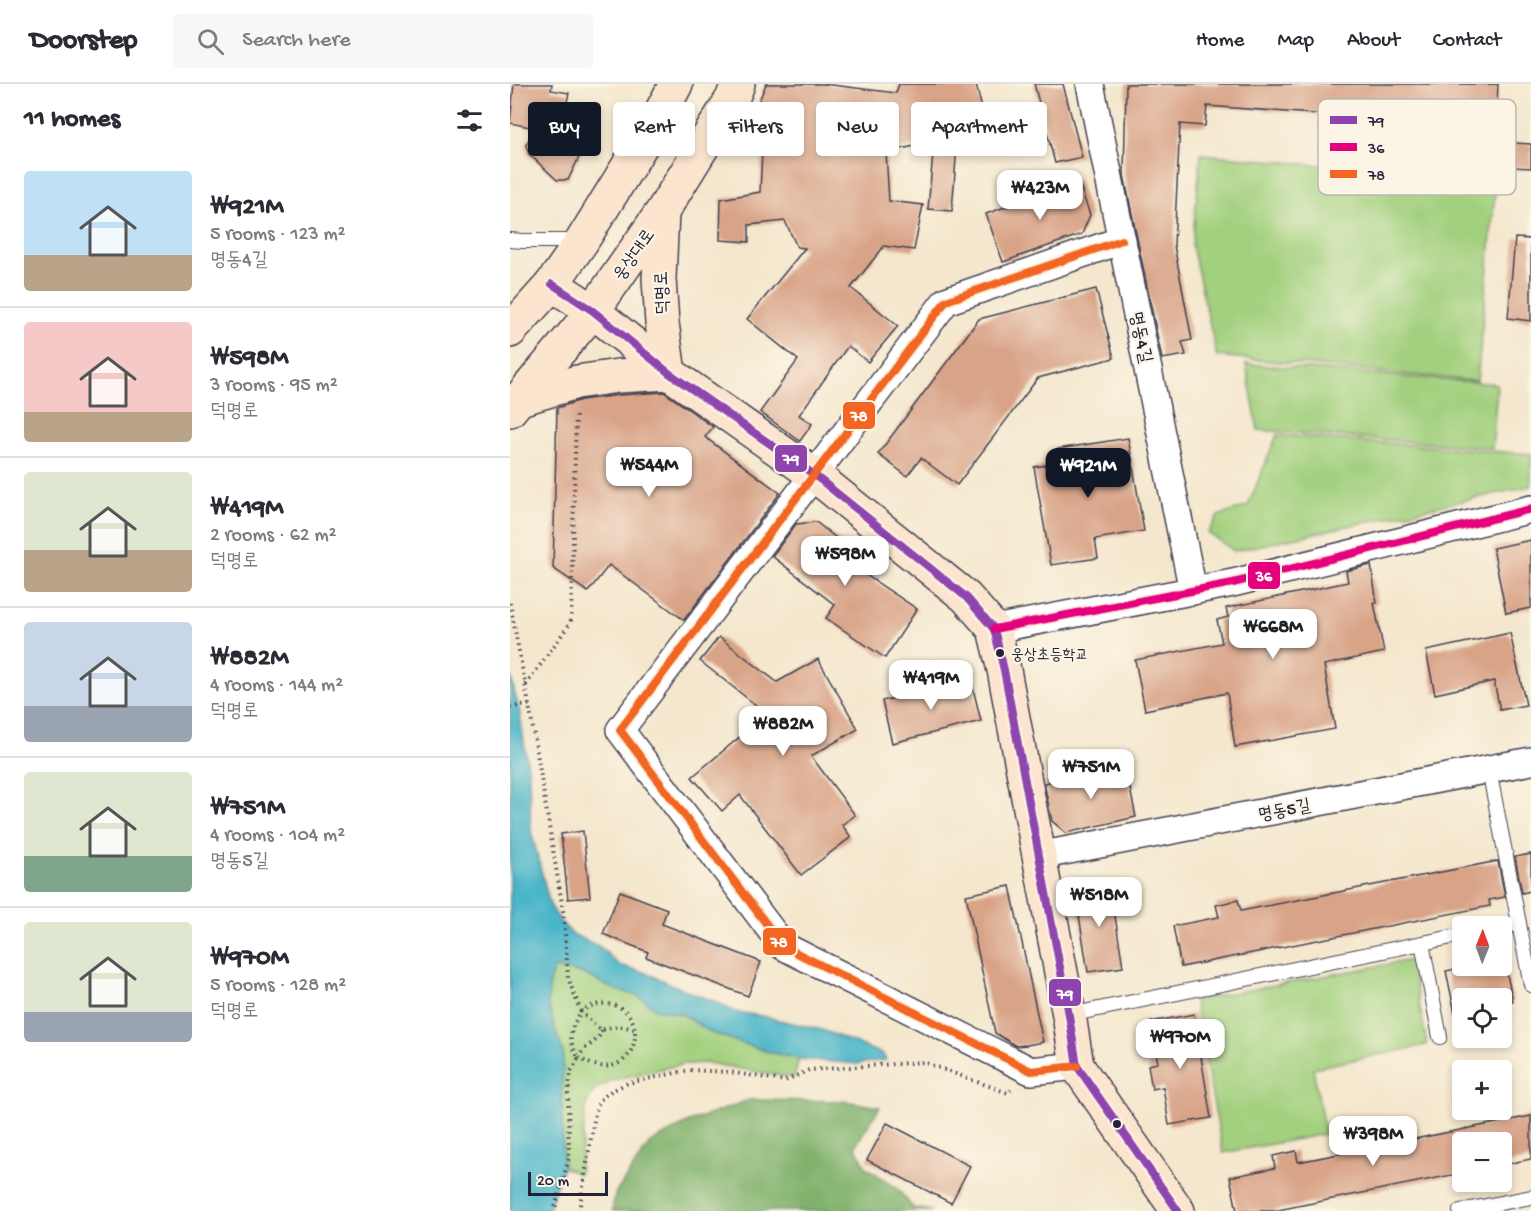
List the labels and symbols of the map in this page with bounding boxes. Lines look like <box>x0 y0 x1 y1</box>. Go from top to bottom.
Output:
legend <box>1318 99 1516 195</box>
text: 79 <box>1367 114 1384 133</box>
text: 36 <box>1367 141 1385 160</box>
text: 78 <box>1367 168 1385 187</box>
pin: ₩423M <box>998 170 1082 221</box>
street label: 웅상대로 <box>610 226 660 285</box>
street label: 덕명로 <box>652 271 675 315</box>
street label: 명동4길 <box>1124 310 1155 366</box>
line badge: 78 <box>842 401 876 430</box>
text: 78 <box>849 409 868 428</box>
line badge: 79 <box>774 444 808 473</box>
pin: ₩544M <box>607 447 691 498</box>
pin: ₩921M <box>1046 448 1130 499</box>
text: 79 <box>782 452 799 471</box>
pin: ₩598M <box>803 536 887 587</box>
line badge: 36 <box>1247 561 1281 590</box>
text: 36 <box>1255 569 1273 588</box>
pin: ₩668M <box>1231 609 1315 660</box>
marker: 웅상초등학교 <box>994 647 1006 659</box>
place label: 웅상초등학교 <box>1011 647 1088 666</box>
pin: ₩419M <box>889 660 973 711</box>
pin: ₩882M <box>741 706 825 757</box>
pin: ₩751M <box>1049 749 1133 800</box>
street label: 명동5길 <box>1256 796 1313 827</box>
pin: ₩518M <box>1057 877 1141 928</box>
north arrow <box>1452 916 1512 976</box>
line badge: 78 <box>762 927 797 956</box>
text: 78 <box>769 935 788 954</box>
line badge: 79 <box>1048 978 1082 1007</box>
text: 79 <box>1056 987 1073 1006</box>
pin: ₩970M <box>1138 1019 1222 1070</box>
pin: ₩398M <box>1331 1116 1415 1167</box>
unlabelled marker <box>1111 1118 1123 1130</box>
scale bar <box>528 1169 608 1196</box>

